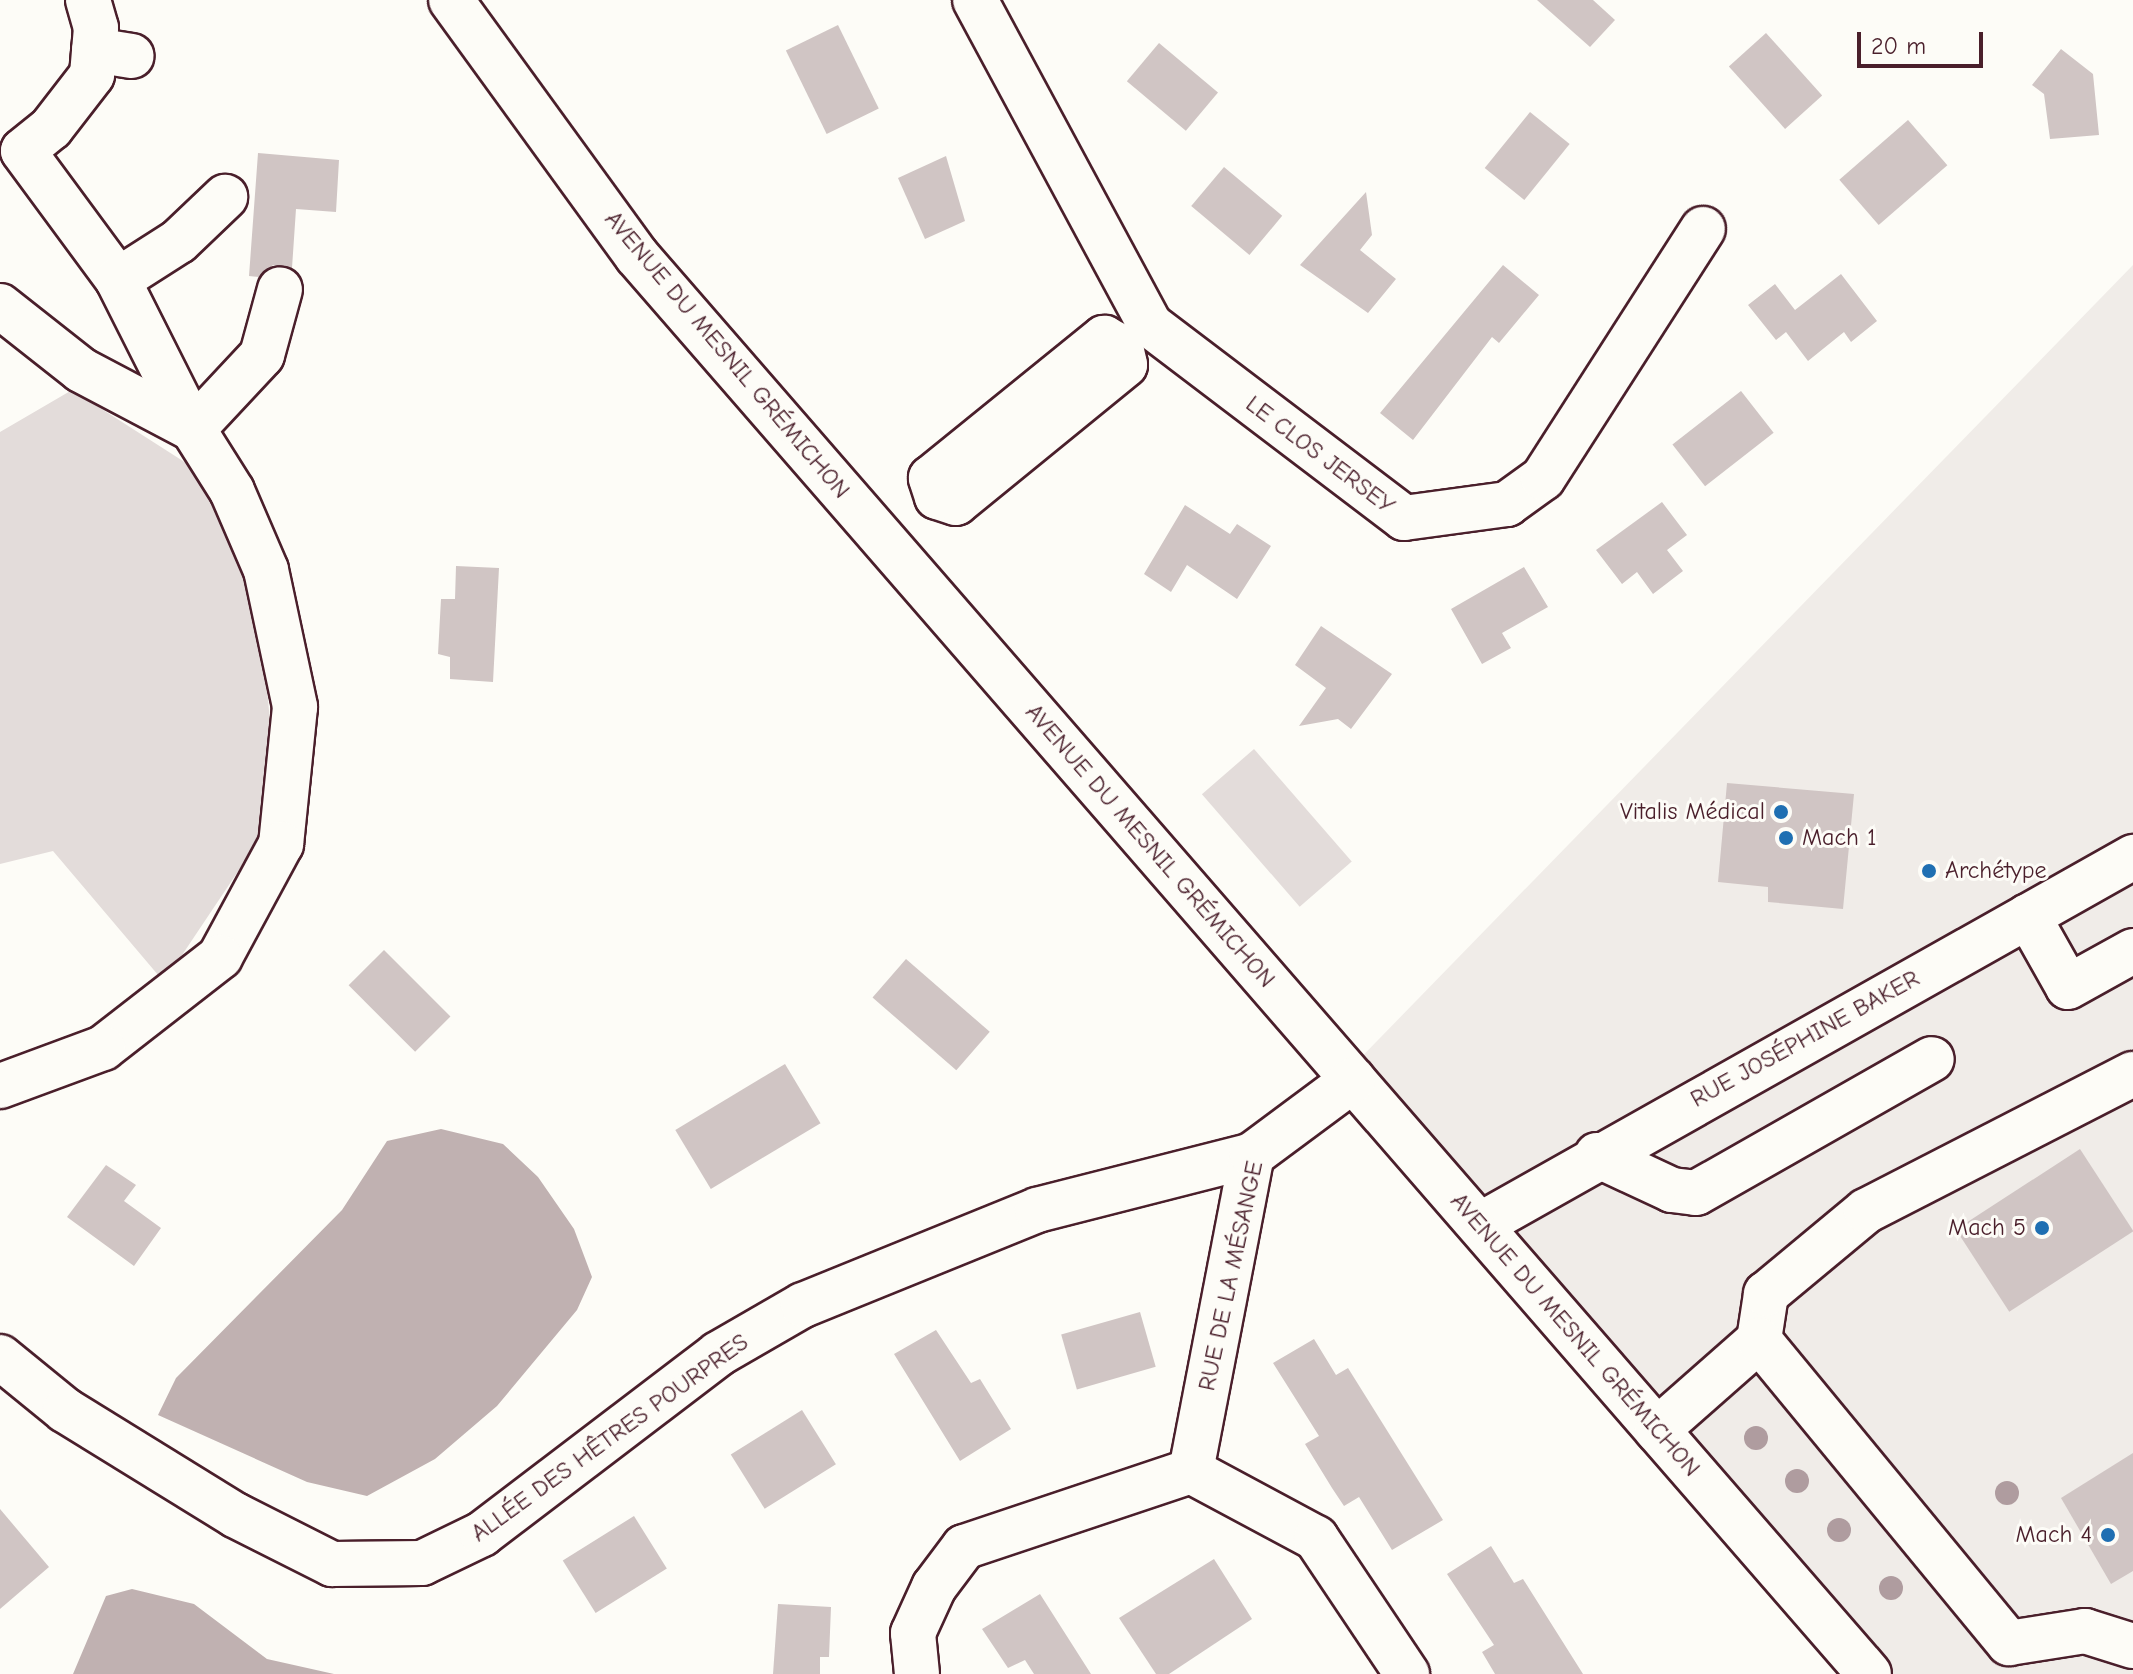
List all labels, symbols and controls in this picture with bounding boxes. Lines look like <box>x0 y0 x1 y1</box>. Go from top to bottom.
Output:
scale bar <box>1861 16 1987 66</box>
text: 20 m <box>1871 32 1926 60</box>
street label: AVENUE DU MESNIL GRÉMICHON <box>598 206 856 504</box>
street label: LE CLOS JERSEY <box>1240 390 1400 520</box>
street label: AVENUE DU MESNIL GRÉMICHON <box>1019 698 1281 994</box>
place label: Vitalis Médical <box>1620 798 1765 826</box>
marker: Vitalis Médical <box>1772 803 1790 821</box>
place label: Mach 1 <box>1802 824 1876 852</box>
marker: Mach 1 <box>1777 829 1795 847</box>
place label: Archétype <box>1945 857 2047 885</box>
marker: Archétype <box>1920 862 1938 880</box>
street label: RUE JOSÉPHINE BAKER <box>1686 964 1924 1114</box>
street label: RUE DE LA MÉSANGE <box>1193 1158 1269 1394</box>
street label: AVENUE DU MESNIL GRÉMICHON <box>1444 1187 1706 1483</box>
place label: Mach 5 <box>1948 1214 2026 1242</box>
marker: Mach 5 <box>2033 1219 2051 1237</box>
street label: ALLÉE DES HÊTRES POURPRES <box>466 1328 754 1548</box>
place label: Mach 4 <box>2015 1521 2092 1549</box>
marker: Mach 4 <box>2099 1526 2117 1544</box>

